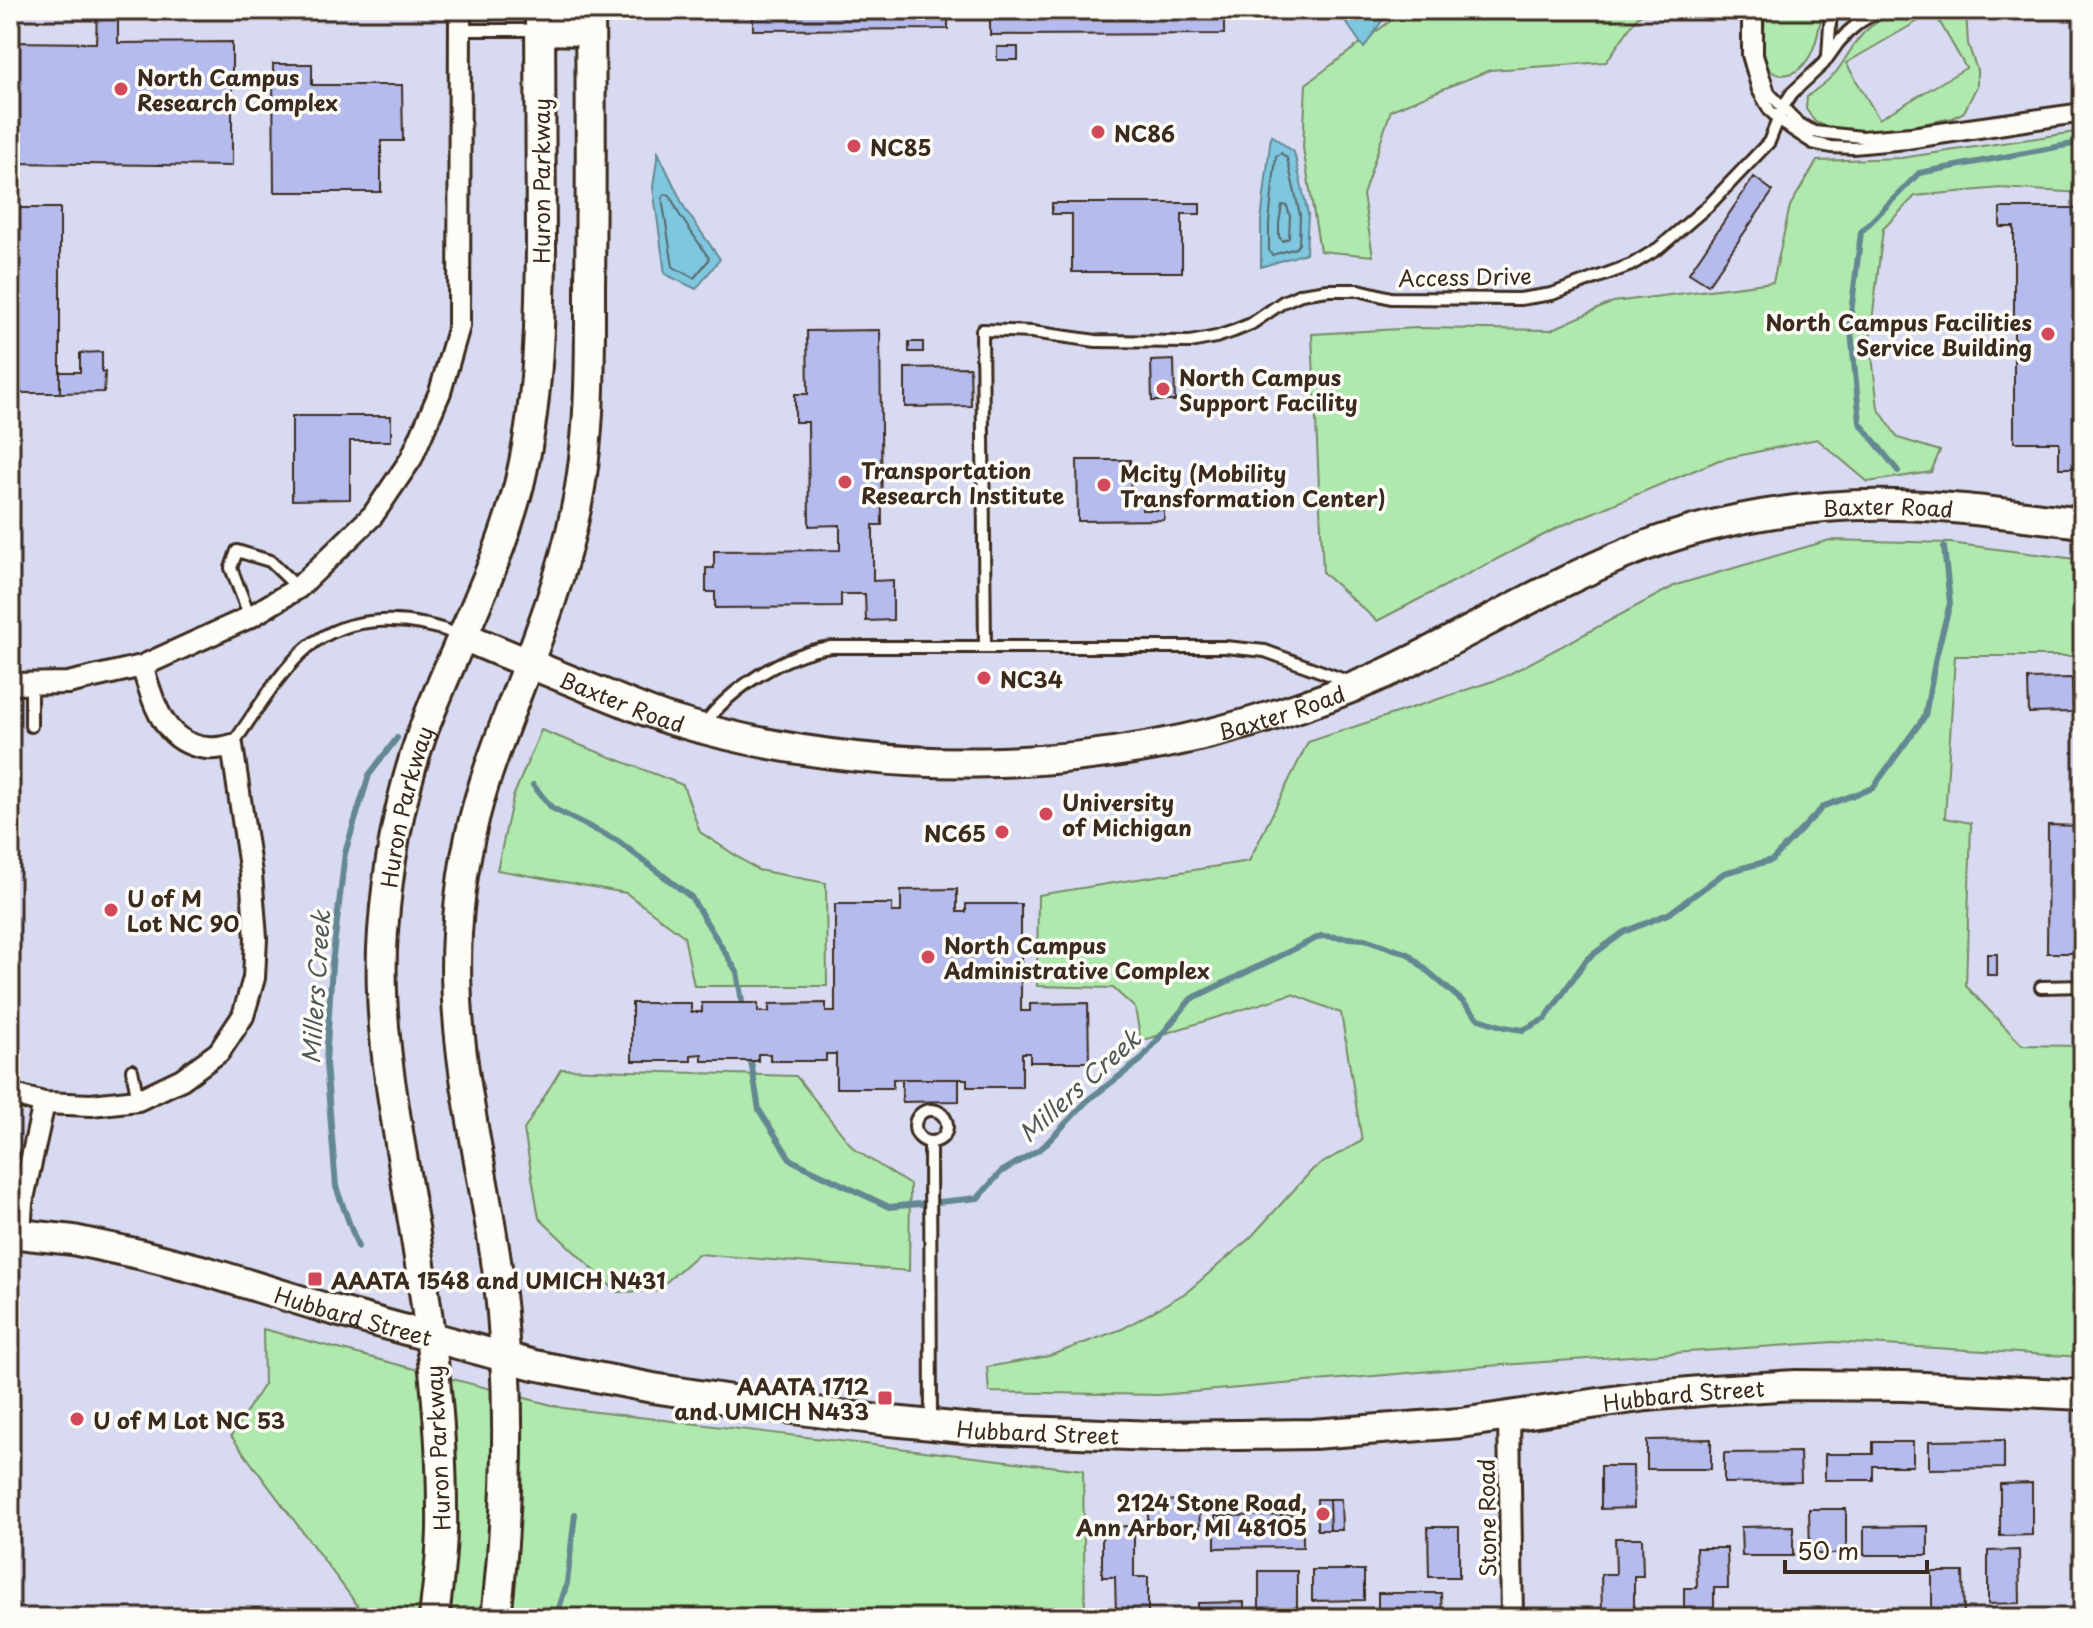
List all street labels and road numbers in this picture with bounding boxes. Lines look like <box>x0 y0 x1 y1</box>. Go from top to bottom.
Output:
street label: Huron Parkway <box>524 98 557 264</box>
street label: Access Drive <box>1398 258 1532 294</box>
street label: Baxter Road <box>1821 488 1955 524</box>
street label: Baxter Road <box>555 661 689 740</box>
street label: Baxter Road <box>1214 676 1349 747</box>
street label: Huron Parkway <box>371 721 440 890</box>
street label: Hubbard Street <box>271 1277 436 1353</box>
street label: Huron Parkway <box>416 1364 458 1532</box>
street label: Hubbard Street <box>1600 1370 1765 1419</box>
street label: Hubbard Street <box>955 1411 1120 1451</box>
street label: Stone Road <box>1468 1458 1504 1578</box>

